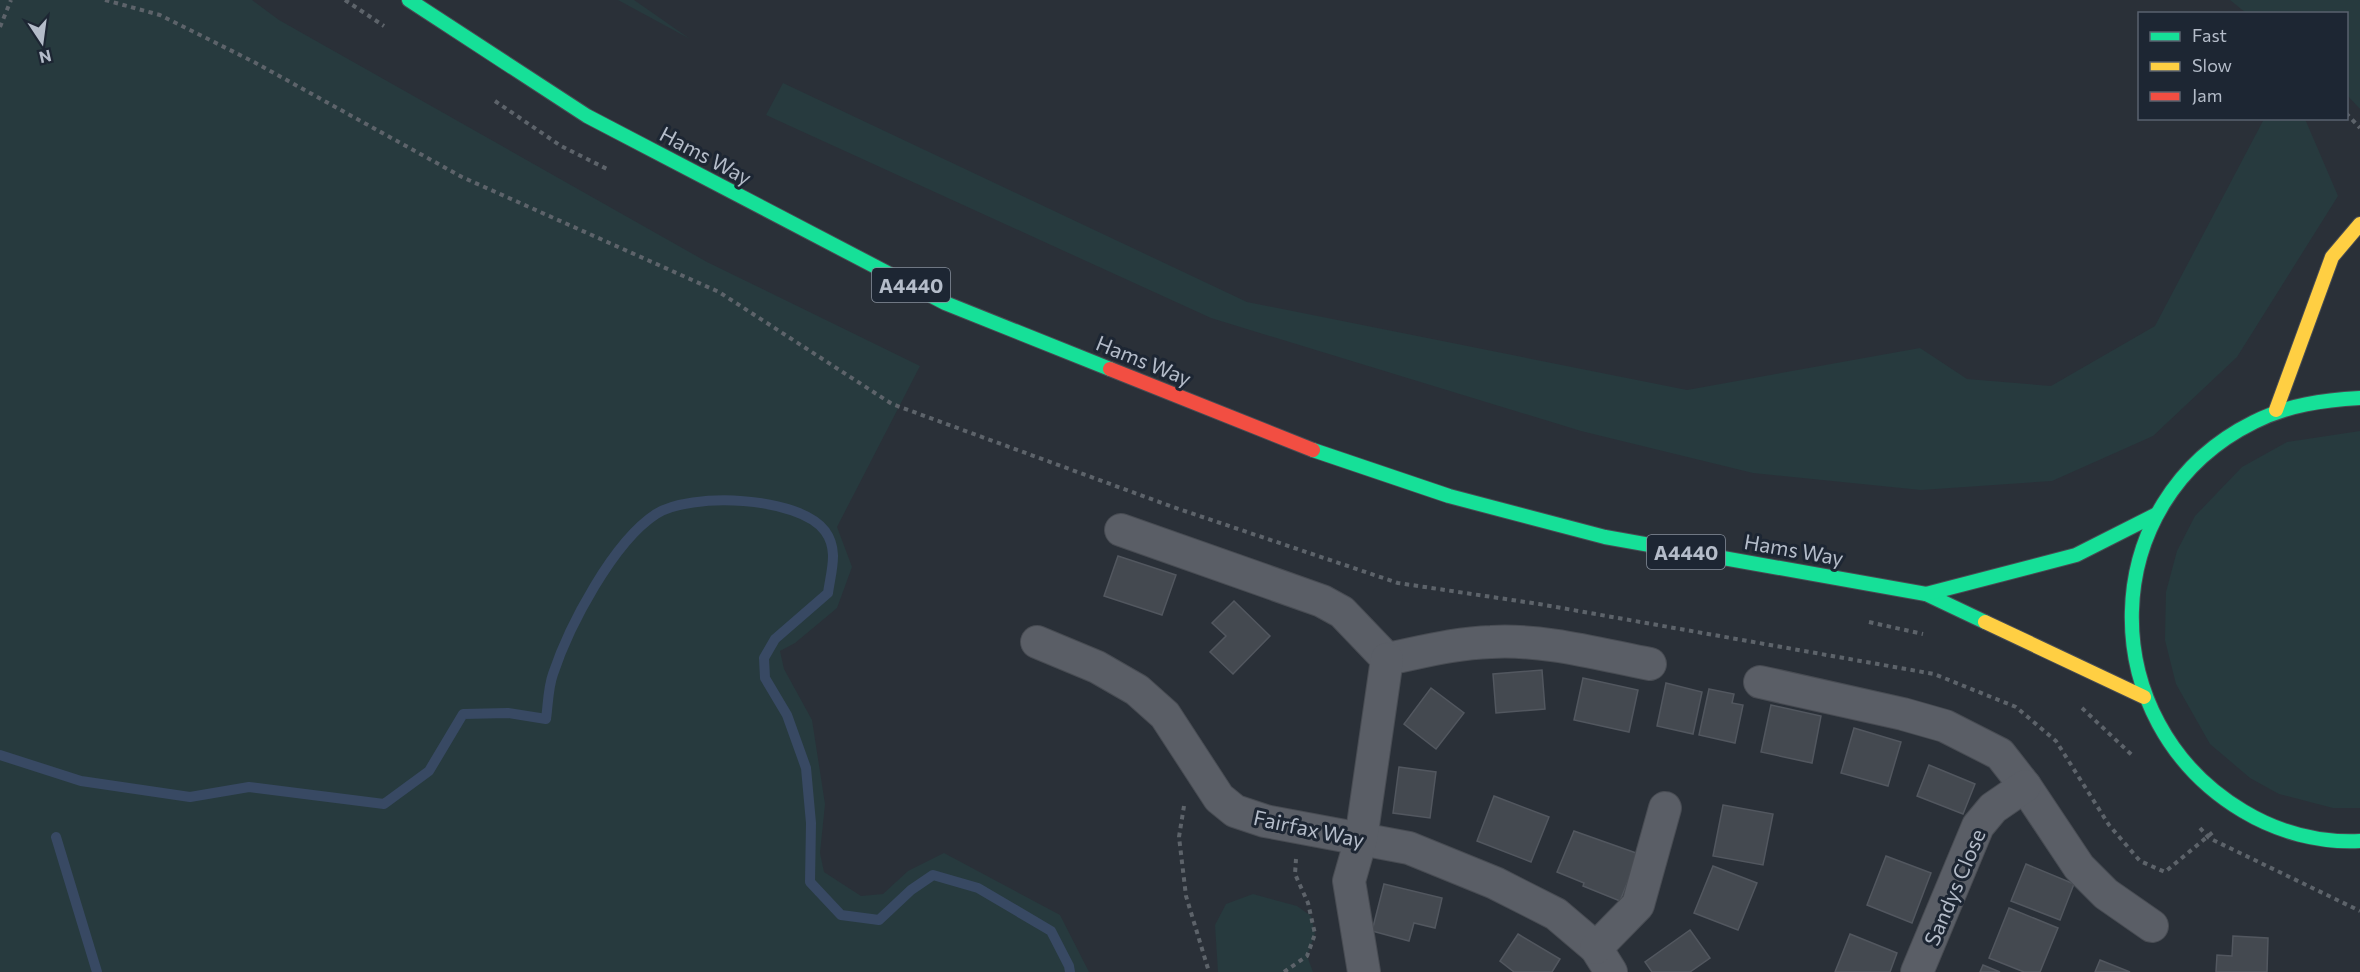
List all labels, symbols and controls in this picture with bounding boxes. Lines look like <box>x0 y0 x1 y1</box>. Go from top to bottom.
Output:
north arrow <box>12 12 72 72</box>
legend <box>2138 12 2348 120</box>
text: Fast <box>2192 24 2227 46</box>
text: N <box>38 46 53 68</box>
text: Slow <box>2192 54 2232 76</box>
text: Jam <box>2192 84 2222 106</box>
street label: Hams Way <box>656 120 756 190</box>
road number: A4440 <box>872 268 950 302</box>
street label: Hams Way <box>1093 330 1195 390</box>
street label: Hams Way <box>1742 528 1846 570</box>
road number: A4440 <box>1647 535 1725 569</box>
street label: Fairfax Way <box>1251 804 1367 852</box>
street label: Sandys Close <box>1918 825 1990 949</box>

